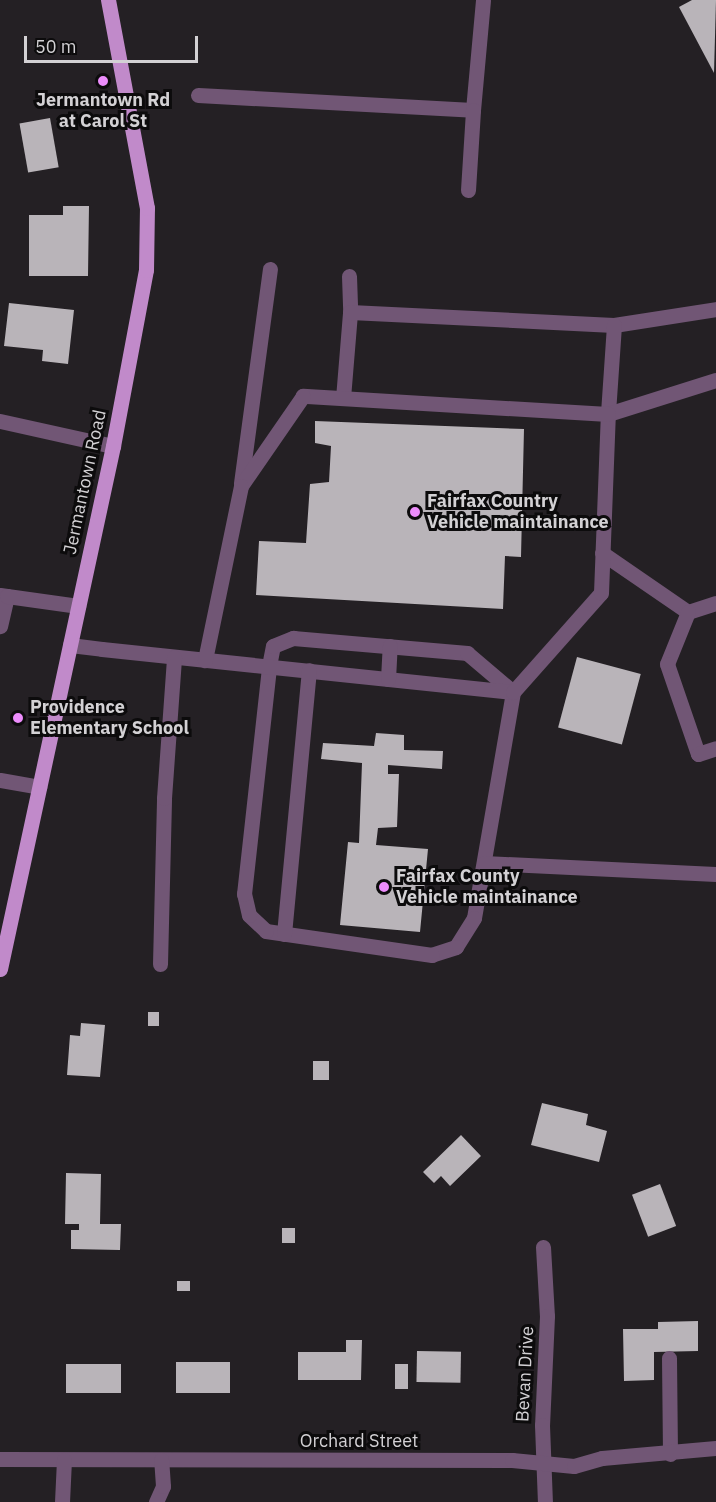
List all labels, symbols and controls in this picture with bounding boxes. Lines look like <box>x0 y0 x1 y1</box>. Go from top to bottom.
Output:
scale bar <box>27 24 201 62</box>
text: 50 m <box>35 35 77 58</box>
marker: Jermantown Rd at Carol St <box>96 74 110 88</box>
place label: Jermantown Rd at Carol St <box>36 90 170 132</box>
street label: Jermantown Road <box>59 408 111 556</box>
place label: Fairfax Country Vehicle maintainance <box>427 491 609 534</box>
marker: Fairfax Country Vehicle maintainance <box>408 505 422 519</box>
place label: Providence Elementary School <box>30 697 189 740</box>
marker: Providence Elementary School <box>11 711 25 725</box>
place label: Fairfax County Vehicle maintainance <box>396 866 578 908</box>
marker: Fairfax County Vehicle maintainance <box>377 880 391 894</box>
street label: Bevan Drive <box>512 1325 538 1423</box>
street label: Orchard Street <box>300 1430 418 1452</box>

